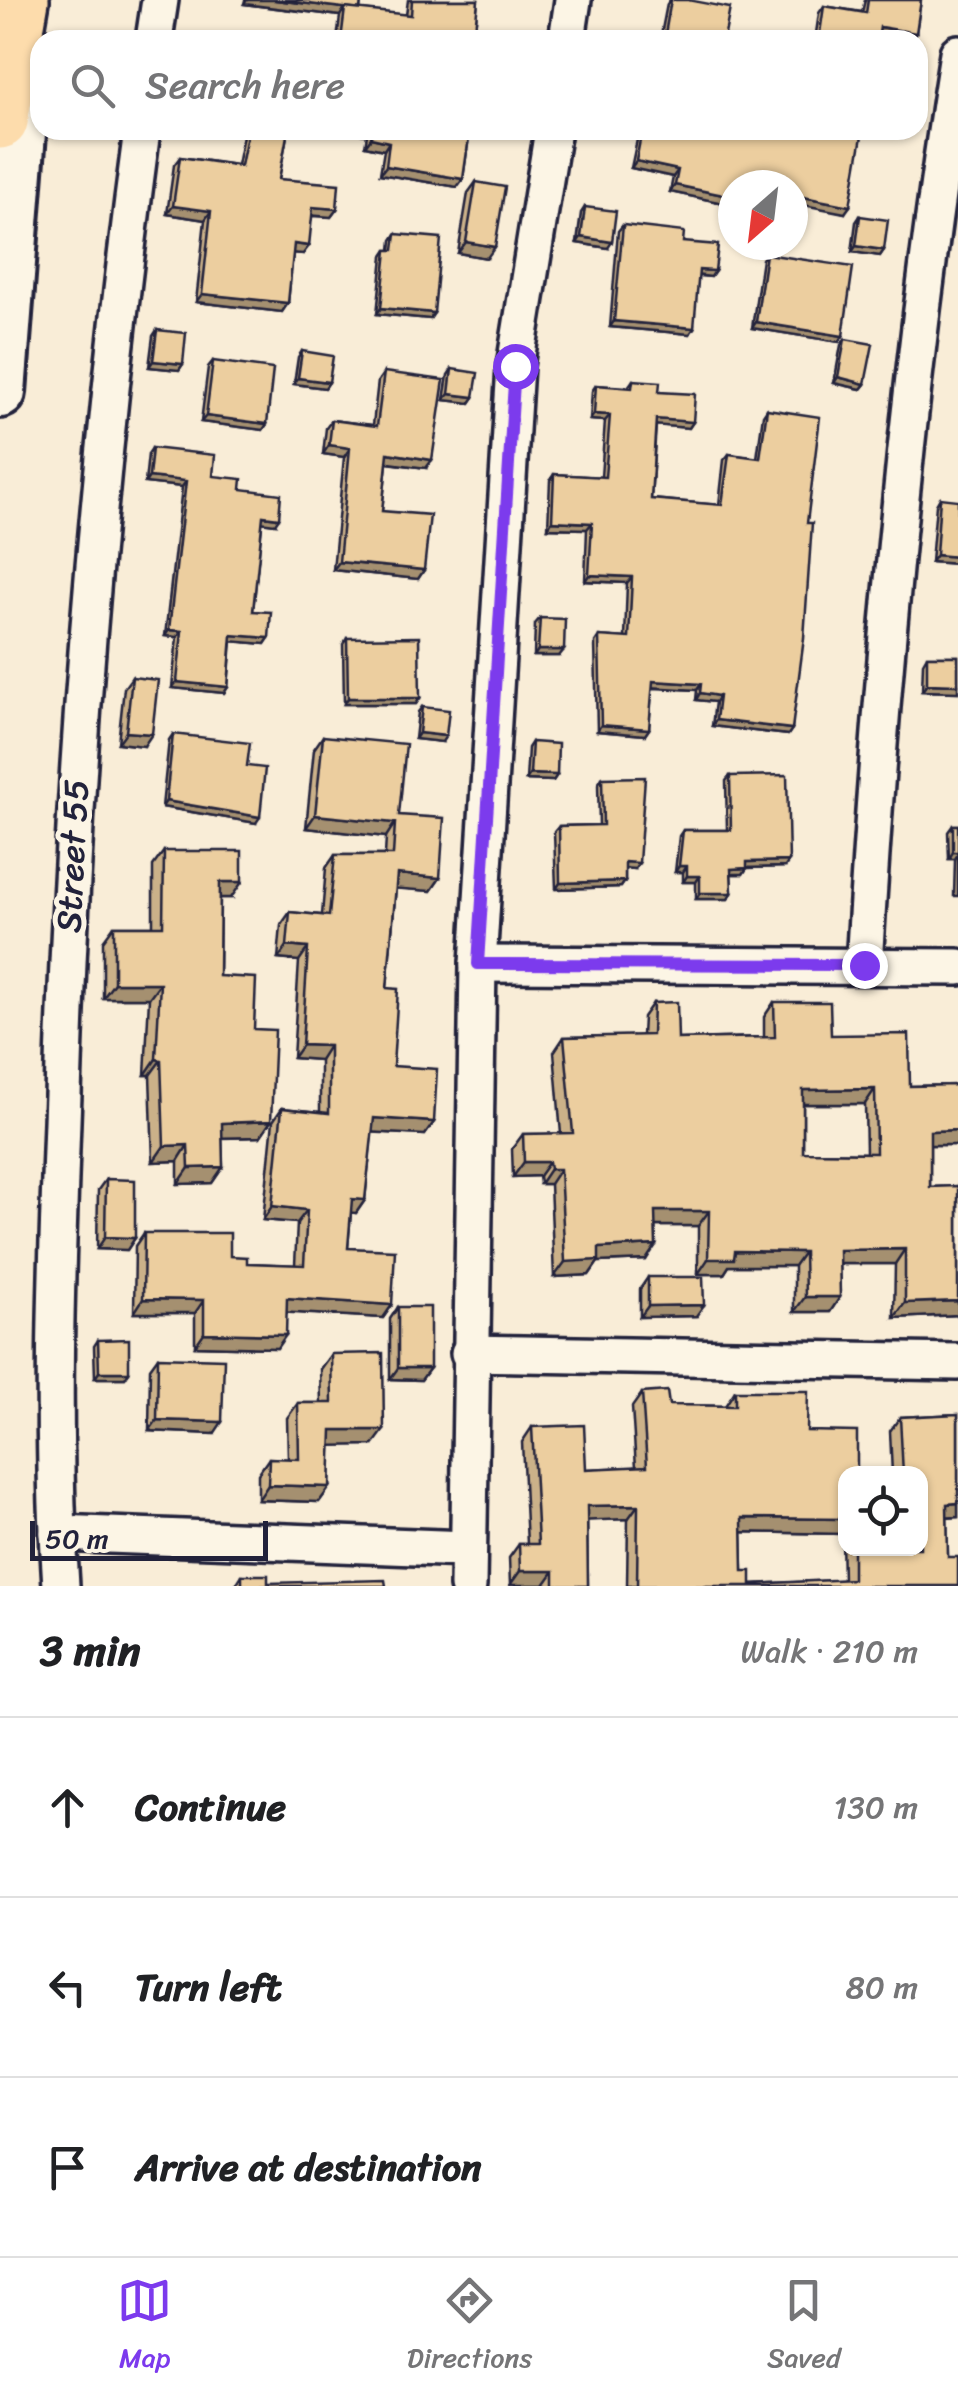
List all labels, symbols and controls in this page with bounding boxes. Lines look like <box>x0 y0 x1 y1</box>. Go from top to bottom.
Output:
search box <box>30 30 928 140</box>
text: Search here <box>145 52 345 119</box>
icon: search <box>65 58 120 113</box>
north arrow <box>718 170 808 260</box>
route start <box>493 344 539 390</box>
street label: Street 55 <box>37 778 107 934</box>
route end <box>842 943 888 989</box>
map controls <box>838 1466 928 1556</box>
button: locate <box>838 1466 928 1556</box>
text: 50 m <box>45 1514 109 1563</box>
scale bar <box>30 1516 268 1560</box>
text: 3 min <box>40 1614 140 1688</box>
text: Walk · 210 m <box>741 1623 918 1680</box>
text: Continue <box>135 1774 286 1841</box>
text: 130 m <box>834 1779 918 1836</box>
icon: ahead <box>40 1780 95 1835</box>
text: Turn left <box>135 1954 281 2021</box>
text: 80 m <box>846 1959 918 2016</box>
icon: left <box>40 1960 95 2015</box>
text: Arrive at destination <box>135 2134 482 2201</box>
icon: arrive <box>40 2140 95 2195</box>
tab: Map <box>117 2273 172 2382</box>
tab: Directions <box>407 2273 532 2382</box>
tab: Saved <box>767 2273 841 2382</box>

